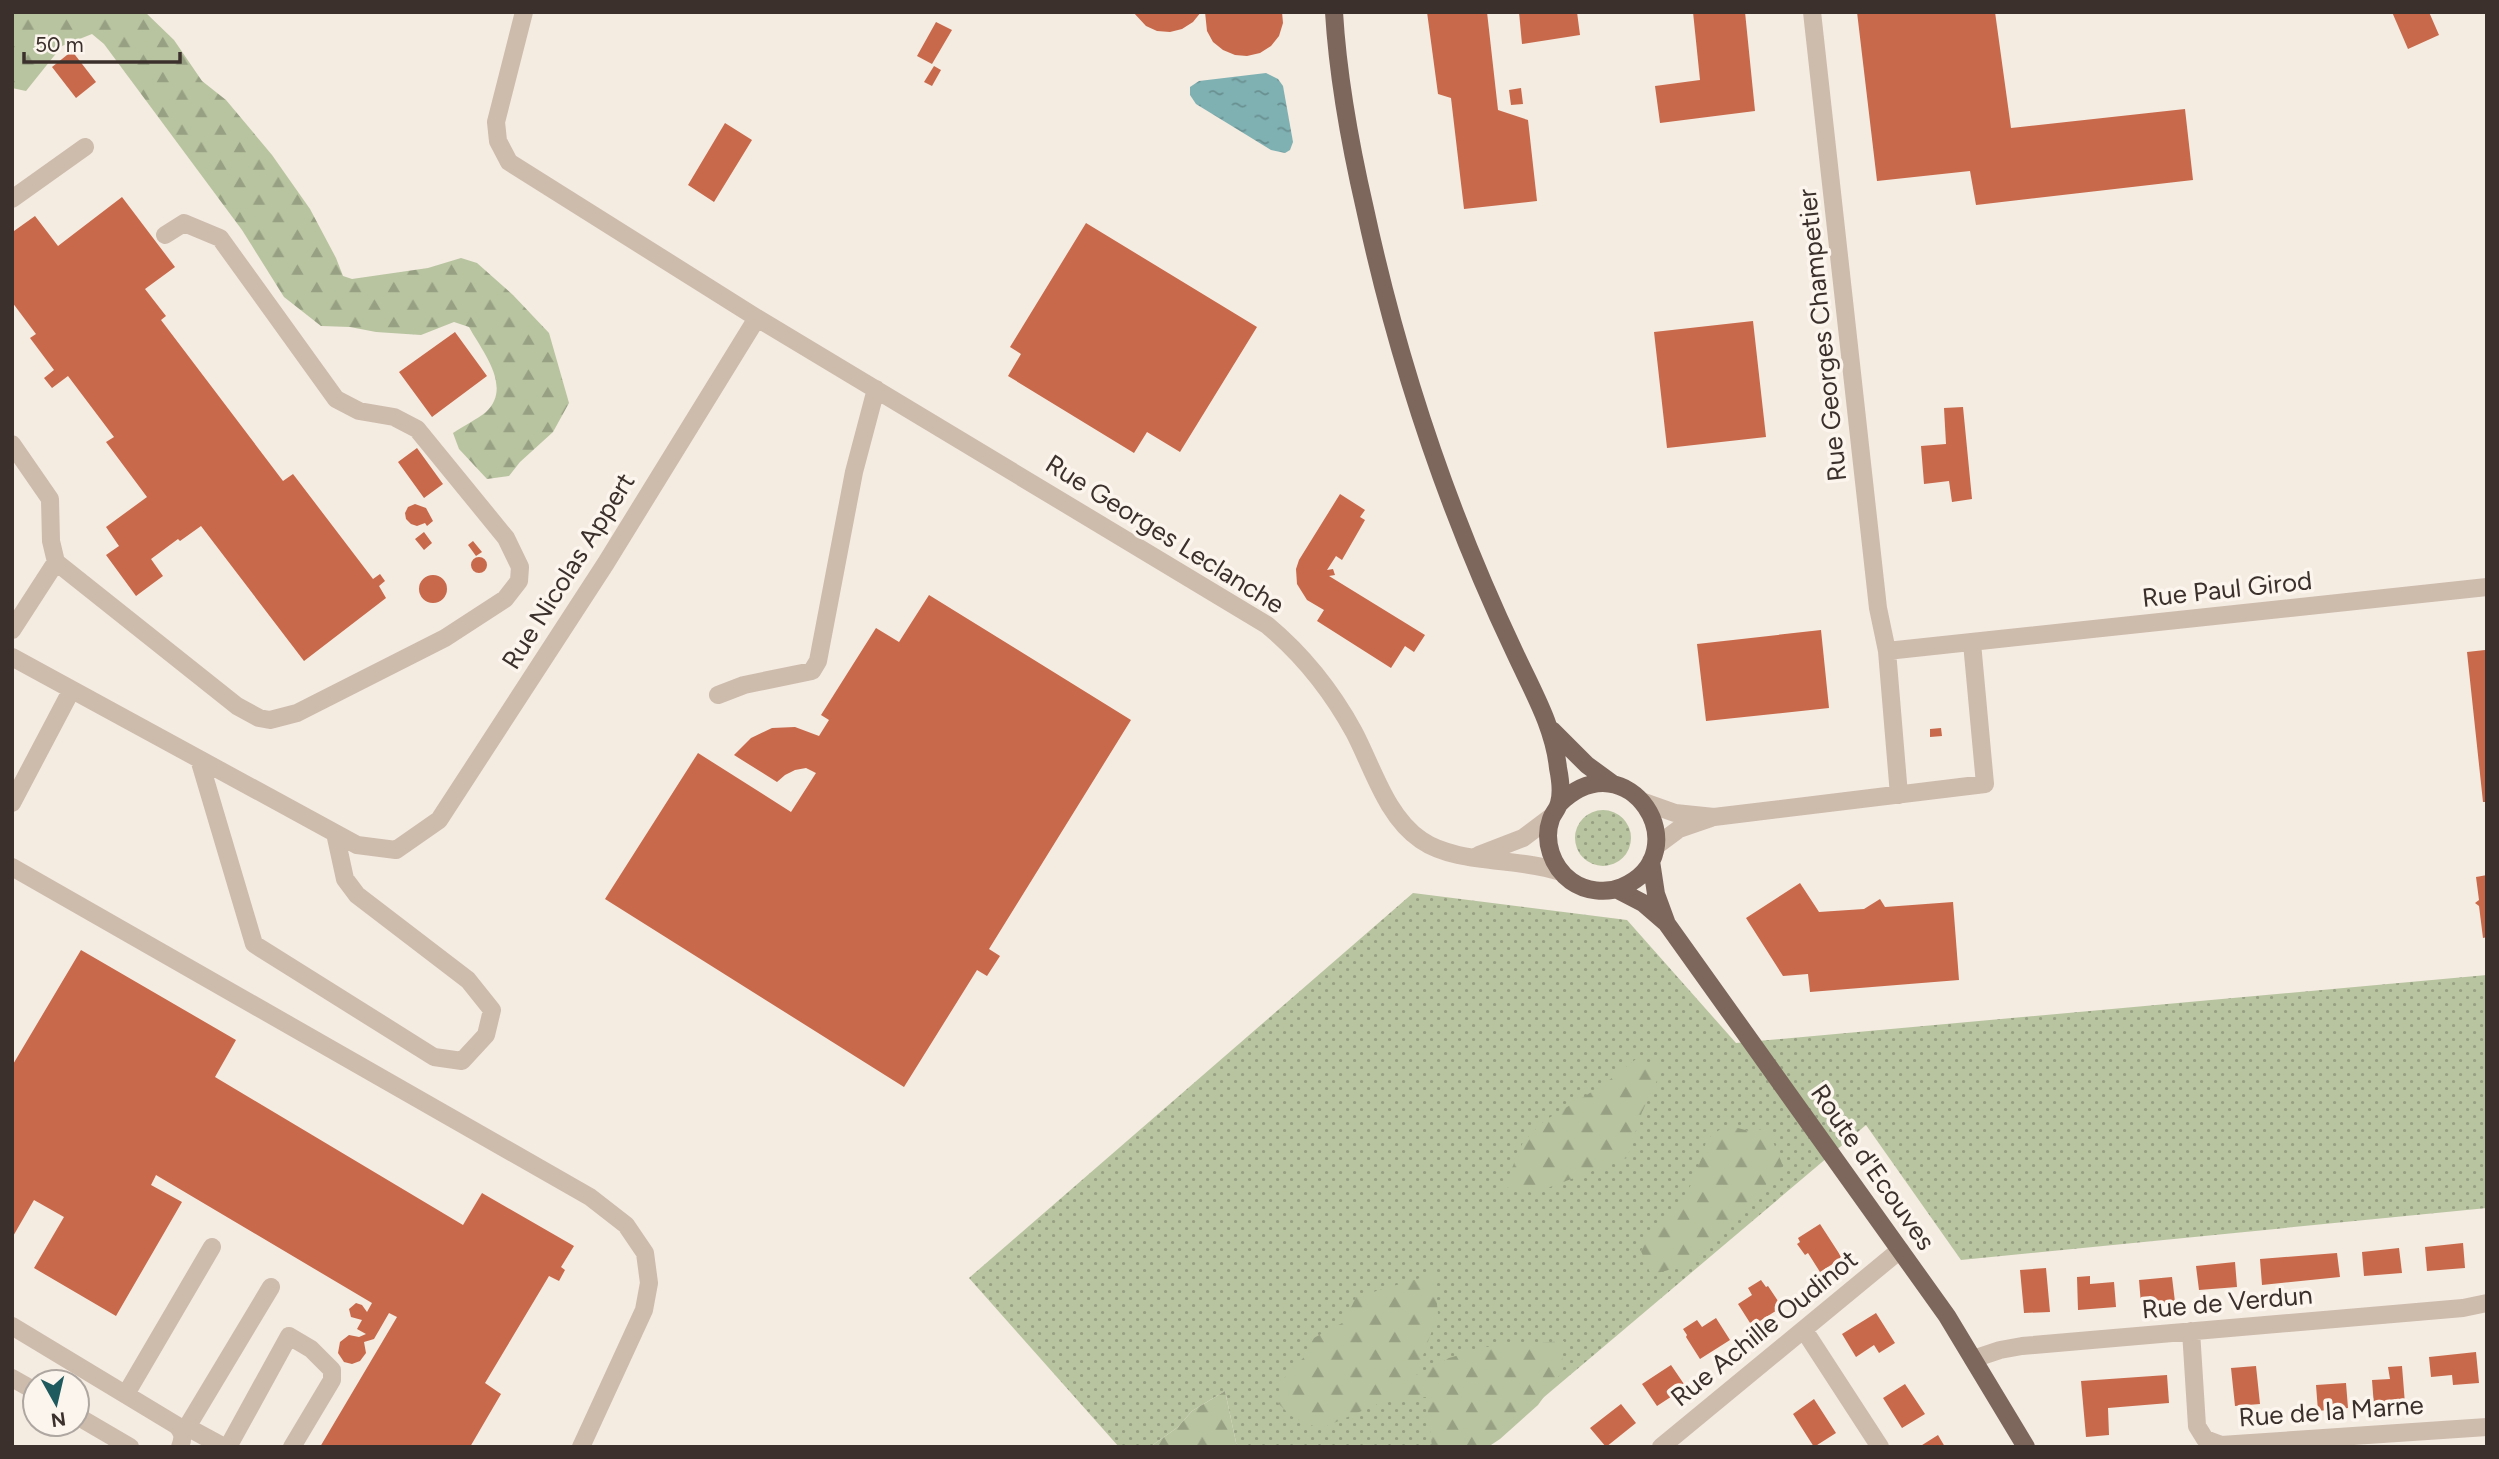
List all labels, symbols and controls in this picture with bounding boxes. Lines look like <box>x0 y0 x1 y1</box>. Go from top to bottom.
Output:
scale bar <box>24 21 180 65</box>
text: 50 m <box>35 32 84 57</box>
street label: Rue Georges Champetier <box>1791 187 1853 483</box>
street label: Rue Georges Leclanche <box>1040 447 1290 621</box>
street label: Rue Nicolas Appert <box>495 467 641 675</box>
street label: Rue Paul Girod <box>2140 564 2314 614</box>
street label: Route d'Ecouves <box>1804 1078 1942 1256</box>
street label: Rue Achille Oudinot <box>1664 1243 1864 1413</box>
street label: Rue de Verdun <box>2140 1279 2314 1325</box>
north arrow <box>21 1368 91 1438</box>
street label: Rue de la Marne <box>2237 1389 2425 1433</box>
text: N <box>49 1407 67 1432</box>

